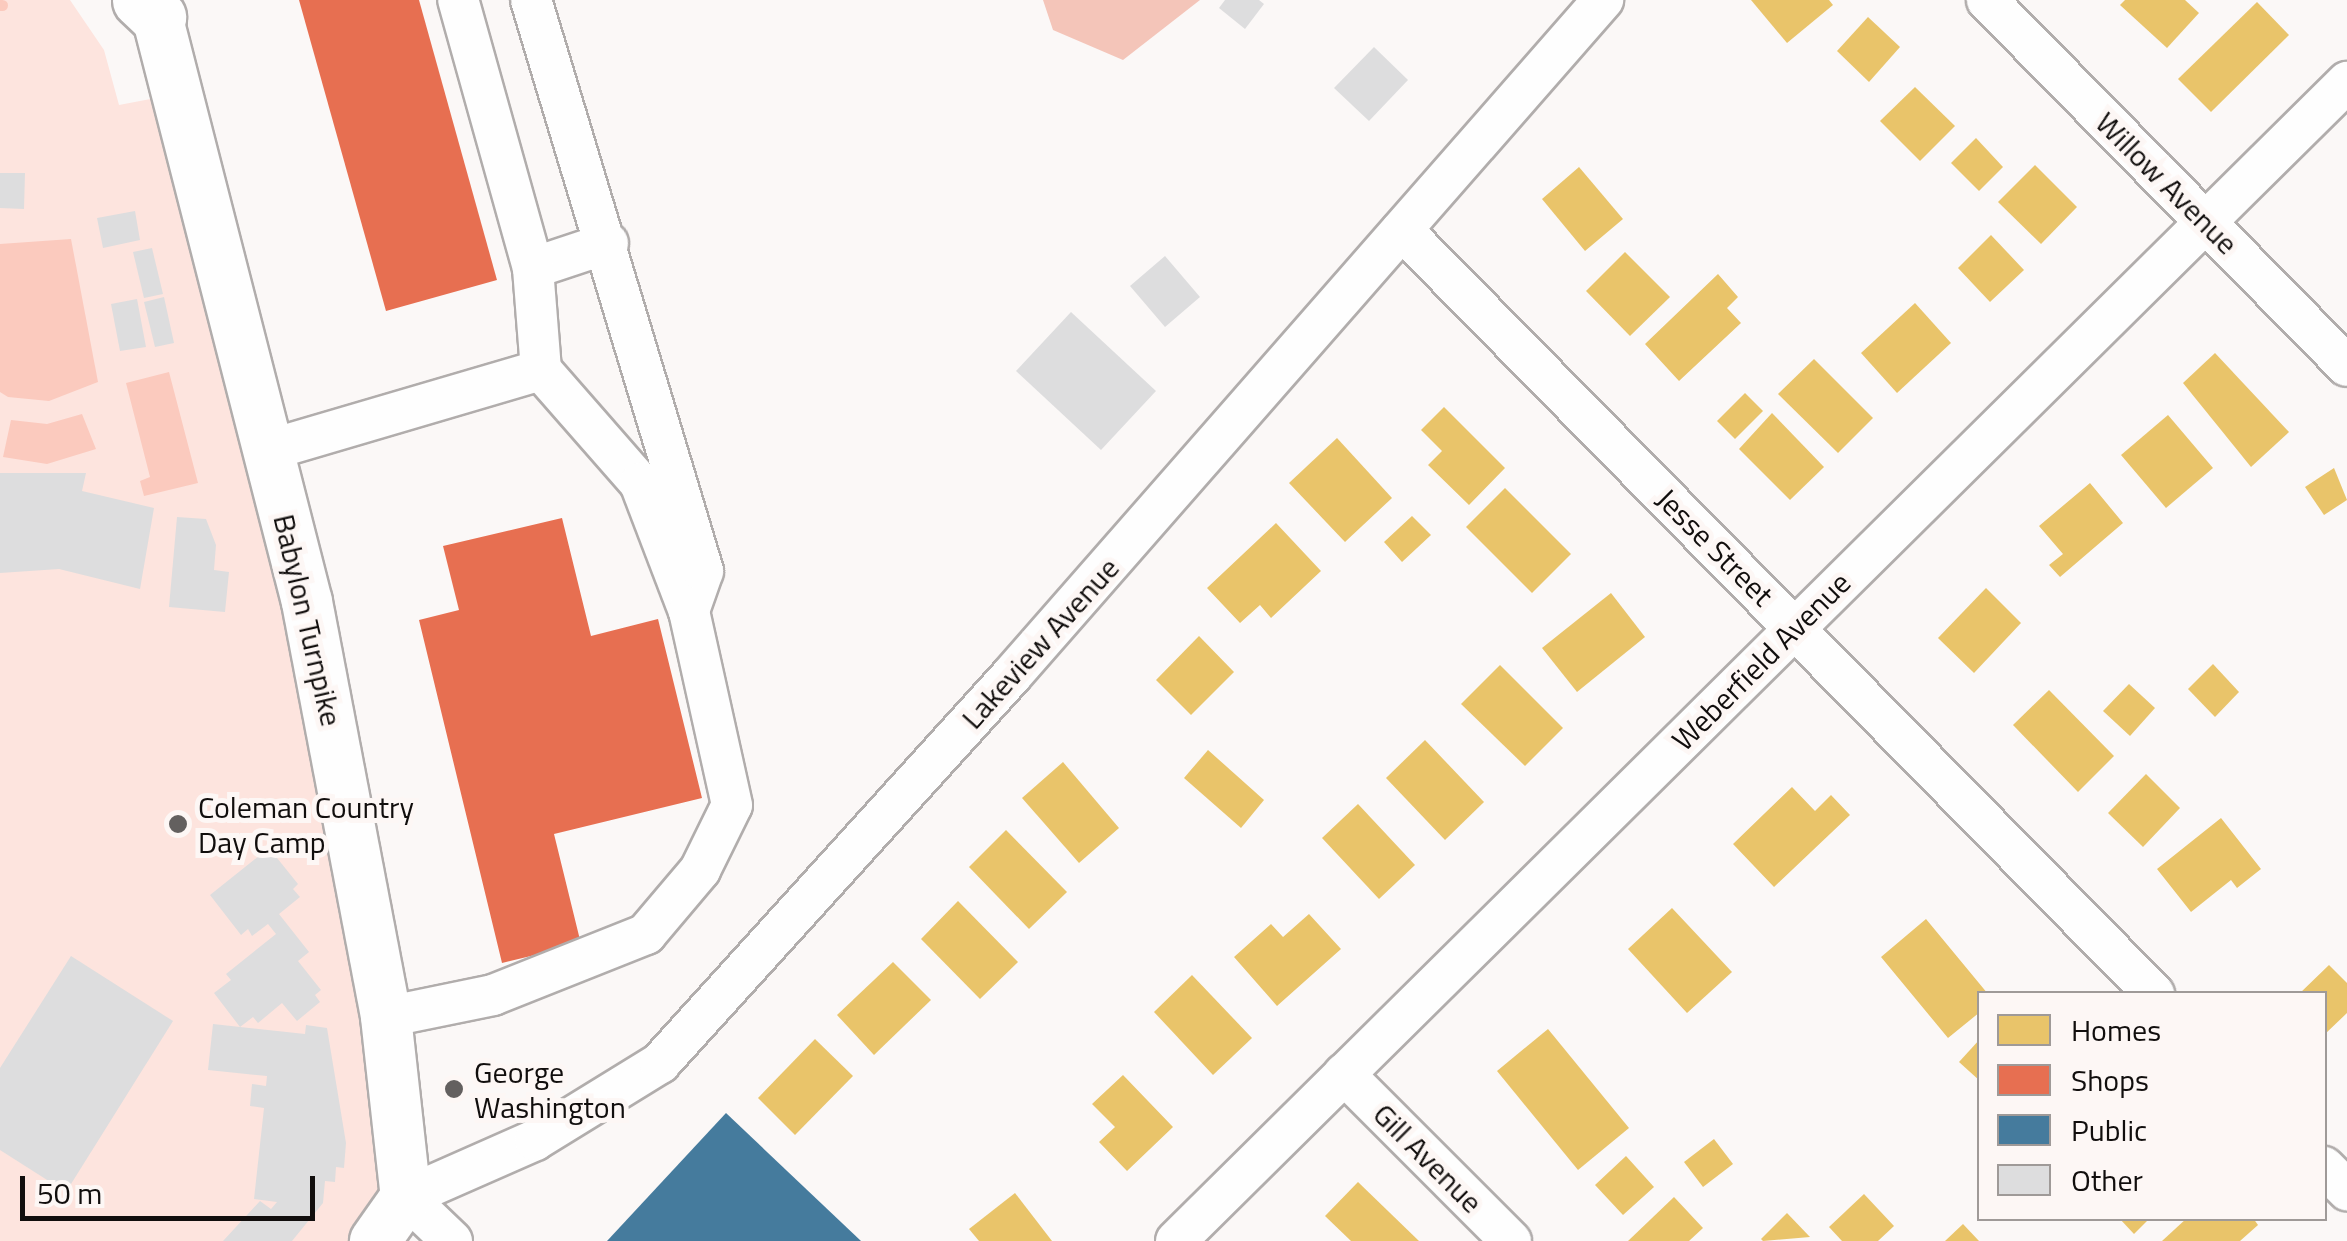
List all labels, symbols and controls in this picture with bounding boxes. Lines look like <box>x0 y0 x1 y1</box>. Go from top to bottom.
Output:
street label: Willow Avenue <box>2089 105 2245 261</box>
street label: Jesse Street <box>1649 481 1781 613</box>
street label: Babylon Turnpike <box>266 511 350 729</box>
street label: Lakeview Avenue <box>954 550 1126 736</box>
street label: Weberfield Avenue <box>1664 564 1858 758</box>
place label: Coleman Country Day Camp <box>198 789 414 860</box>
marker: Coleman Country Day Camp <box>167 813 189 835</box>
legend <box>1977 991 2327 1221</box>
text: Homes <box>2071 1007 2161 1053</box>
place label: George Washington <box>474 1054 626 1124</box>
text: Shops <box>2071 1057 2149 1103</box>
marker: George Washington <box>443 1078 465 1100</box>
street label: Gill Avenue <box>1366 1096 1490 1220</box>
text: Public <box>2071 1107 2147 1153</box>
scale bar <box>25 1156 320 1218</box>
text: Other <box>2071 1157 2143 1203</box>
text: 50 m <box>37 1170 102 1216</box>

